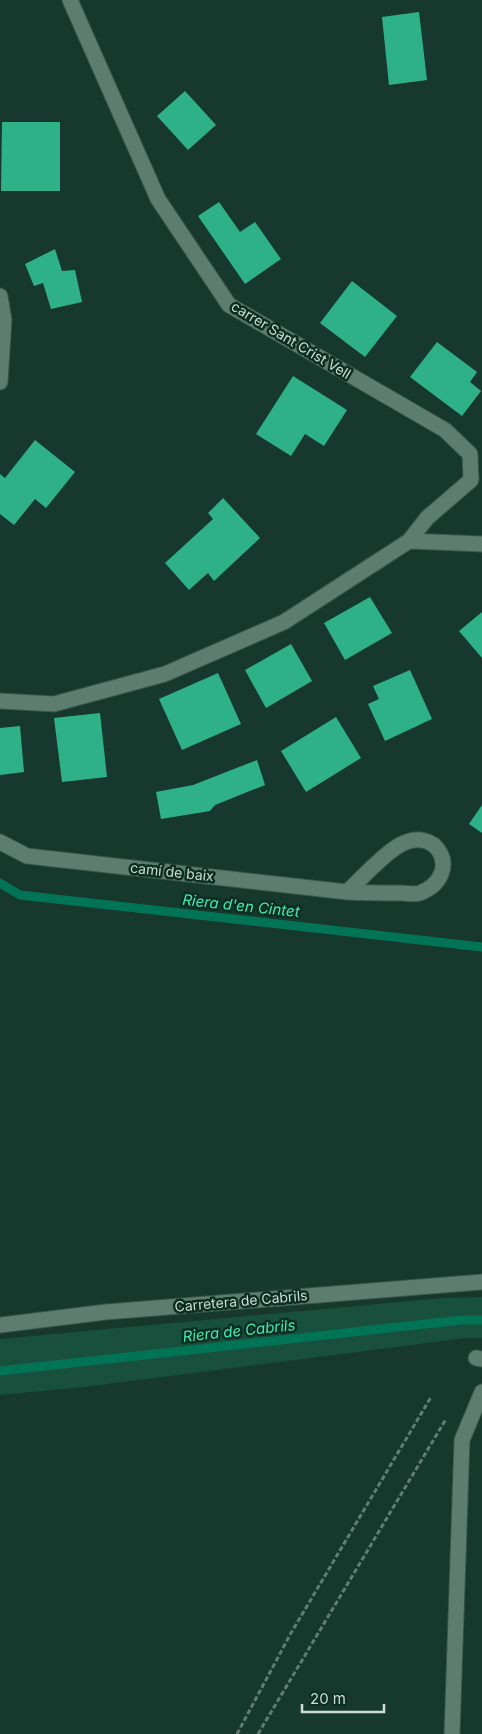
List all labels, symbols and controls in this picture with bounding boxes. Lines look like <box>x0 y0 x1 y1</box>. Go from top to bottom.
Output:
street label: carrer Sant Crist Vell <box>228 297 354 382</box>
street label: camí de baix <box>129 859 215 884</box>
water label: Riera d'en Cintet <box>182 890 302 921</box>
street label: Carretera de Cabrils <box>174 1286 308 1315</box>
water label: Riera de Cabrils <box>182 1315 296 1346</box>
scale bar <box>302 1682 384 1714</box>
text: 20 m <box>310 1689 346 1708</box>

